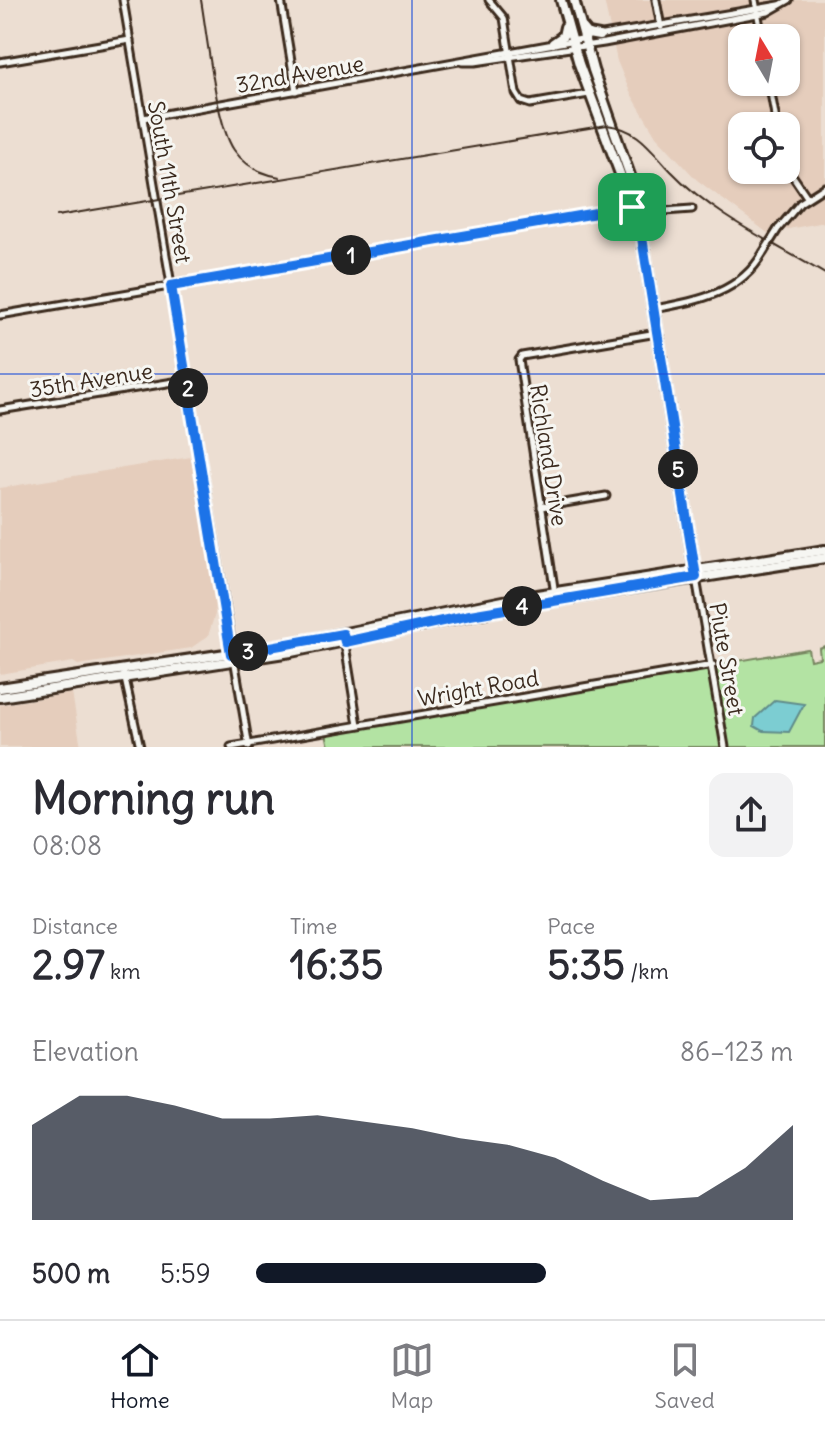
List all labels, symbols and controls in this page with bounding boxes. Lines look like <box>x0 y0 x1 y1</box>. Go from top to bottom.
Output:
north arrow <box>728 24 800 96</box>
map controls <box>728 24 800 184</box>
street label: 32nd Avenue <box>234 49 366 99</box>
street label: South 11th Street <box>142 99 198 265</box>
button: locate <box>728 112 800 184</box>
pin <box>598 173 666 241</box>
icon: arrive <box>610 185 654 229</box>
pin: 1 <box>331 235 371 275</box>
text: 1 <box>347 241 355 269</box>
street label: 35th Avenue <box>27 356 155 404</box>
pin: 2 <box>168 368 208 408</box>
text: 2 <box>182 374 194 402</box>
street label: Richland Drive <box>524 382 574 528</box>
pin: 5 <box>658 449 698 489</box>
text: 5 <box>672 455 684 483</box>
pin: 4 <box>502 586 542 626</box>
text: 4 <box>516 592 528 620</box>
street label: Piute Street <box>703 600 751 718</box>
pin: 3 <box>228 631 268 671</box>
text: 3 <box>242 637 254 665</box>
street label: Wright Road <box>415 664 541 712</box>
text: Morning run <box>32 771 275 826</box>
button: share <box>709 773 793 857</box>
text: 08:08 <box>32 829 102 862</box>
text: Distance <box>32 912 118 940</box>
text: Time <box>290 912 337 940</box>
text: Pace <box>547 912 595 940</box>
text: 2.97 <box>32 940 105 990</box>
text: 16:35 <box>290 940 383 990</box>
text: 5:35 <box>547 940 625 990</box>
text: km <box>105 957 141 985</box>
text: /km <box>625 957 669 985</box>
text: Elevation <box>32 1035 139 1068</box>
text: 86–123 m <box>680 1035 793 1068</box>
text: 500 m <box>32 1257 110 1290</box>
text: 5:59 <box>160 1257 211 1290</box>
tab: Home <box>110 1338 170 1414</box>
tab: Map <box>390 1338 434 1414</box>
tab: Saved <box>654 1338 715 1414</box>

